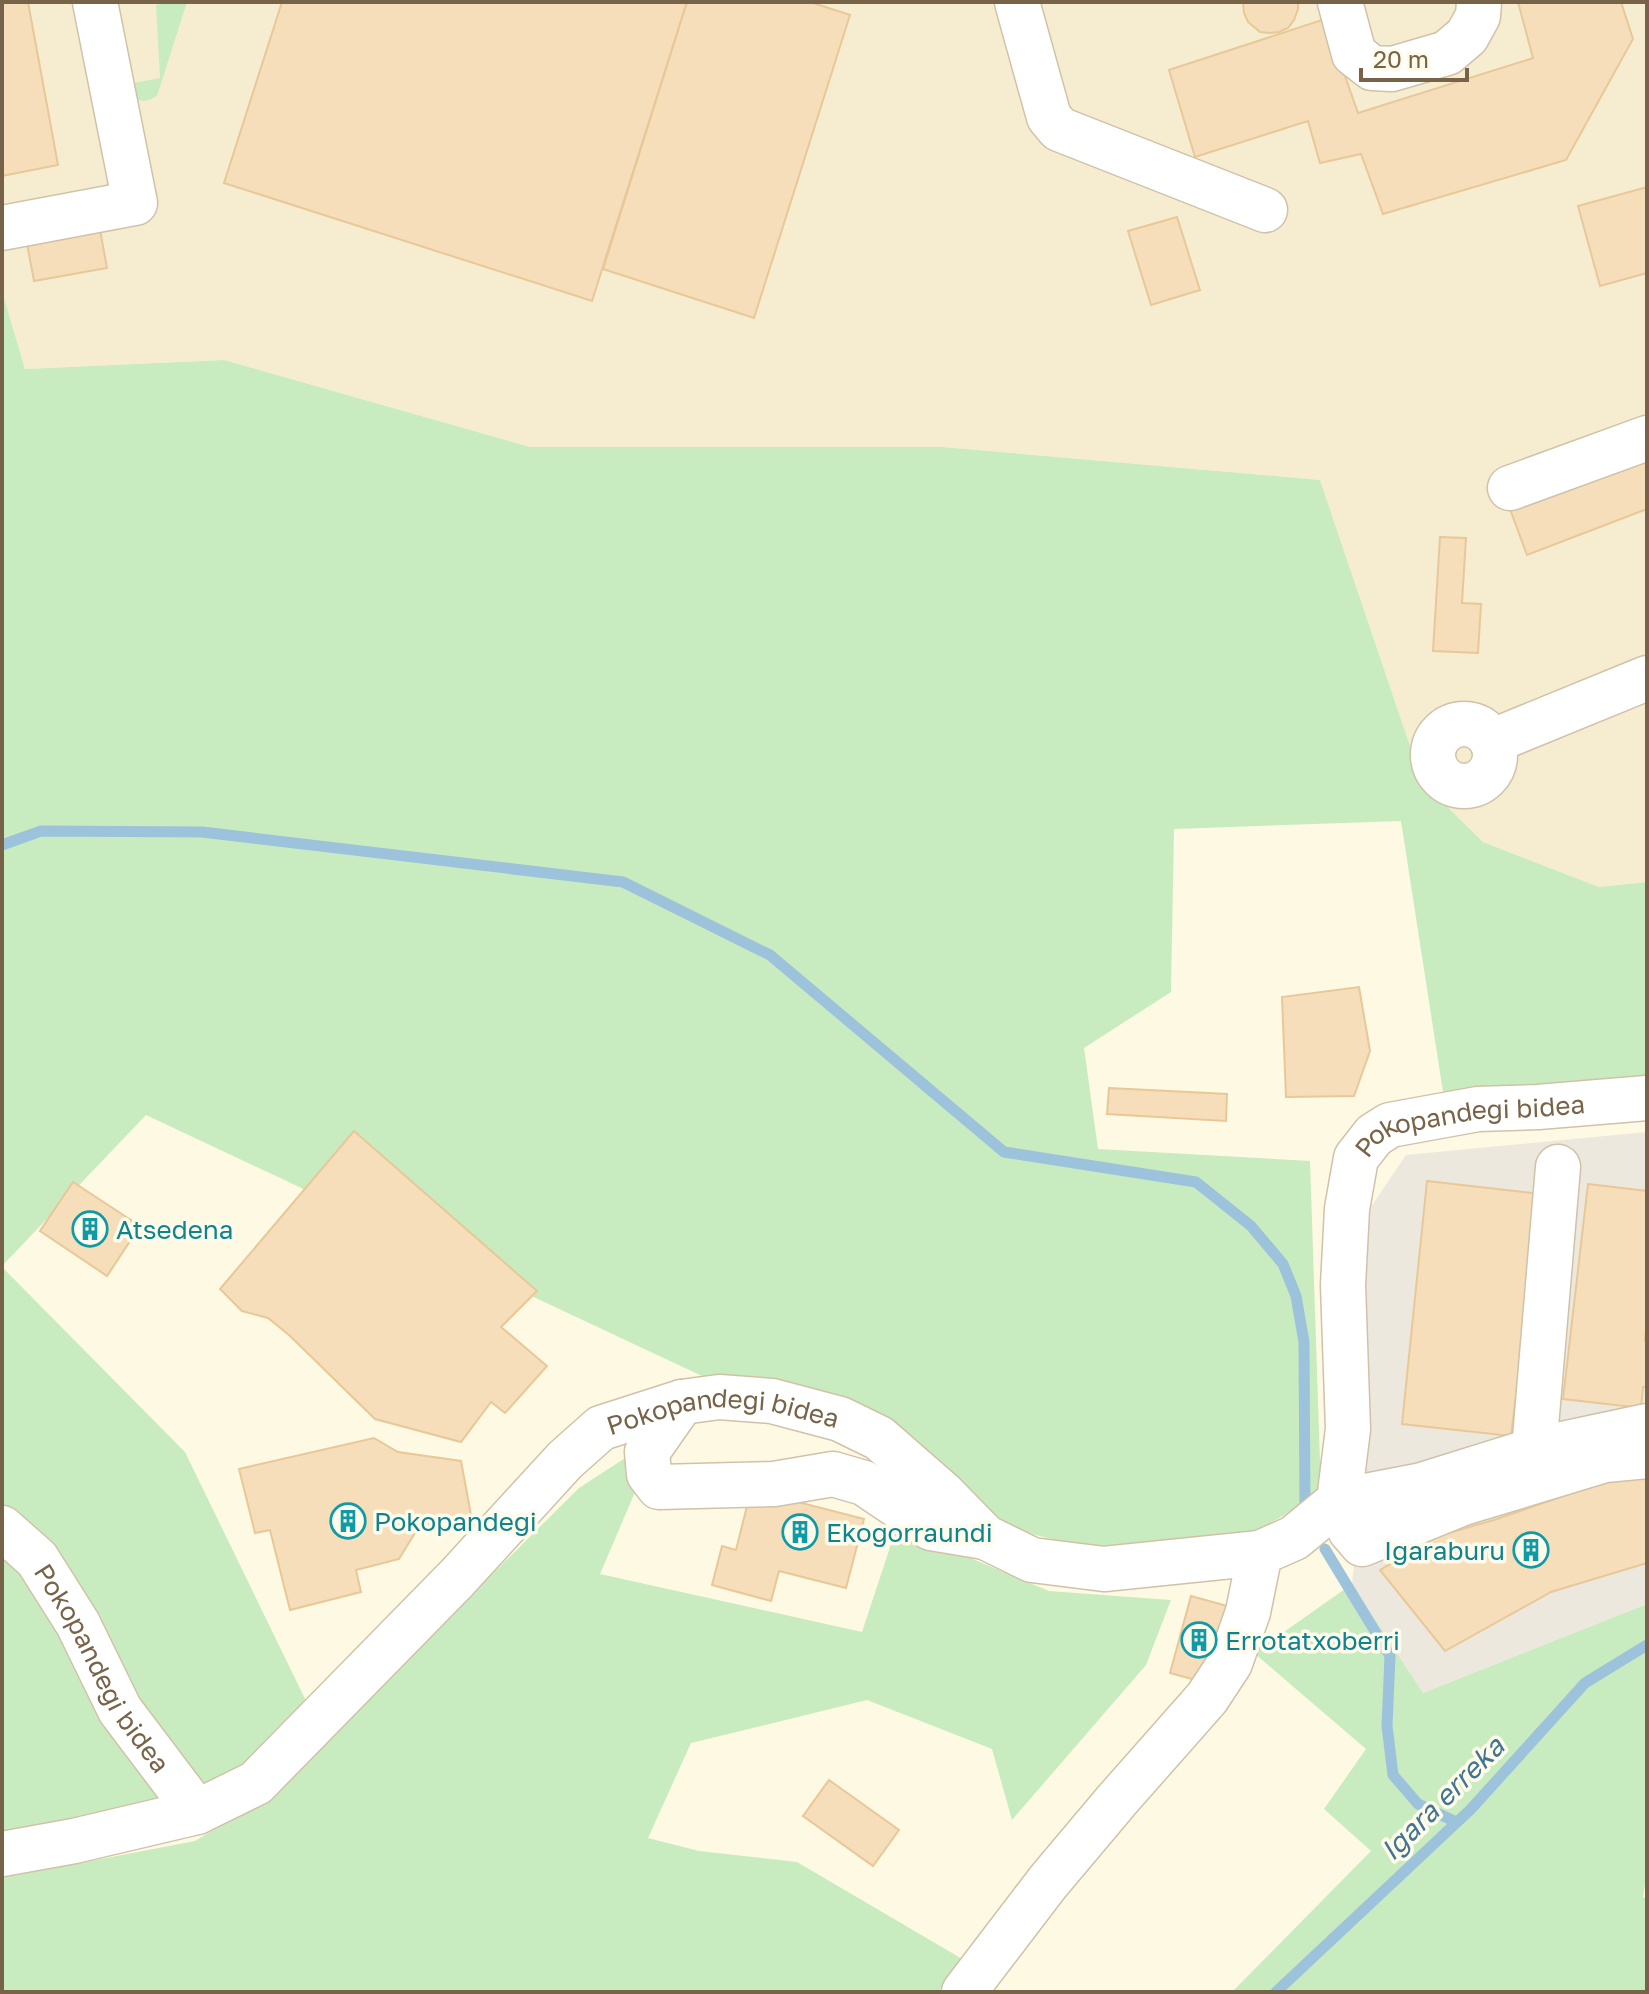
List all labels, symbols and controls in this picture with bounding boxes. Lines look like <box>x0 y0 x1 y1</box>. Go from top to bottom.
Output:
scale bar <box>1361 32 1467 82</box>
text: 20 m <box>1373 44 1429 73</box>
street label: Pokopandegi bidea <box>1348 1088 1586 1163</box>
building icon: Atsedena <box>71 1210 109 1248</box>
place label: Atsedena <box>116 1214 233 1245</box>
street label: Pokopandegi bidea <box>602 1381 843 1441</box>
building icon: Pokopandegi <box>329 1502 367 1540</box>
place label: Pokopandegi <box>374 1506 537 1537</box>
building icon: Ekogorraundi <box>781 1513 819 1551</box>
place label: Ekogorraundi <box>826 1517 993 1548</box>
building icon: Igaraburu <box>1512 1531 1550 1569</box>
place label: Igaraburu <box>1384 1535 1505 1566</box>
street label: Pokopandegi bidea <box>28 1558 177 1778</box>
building icon: Errotatxoberri <box>1180 1621 1218 1659</box>
place label: Errotatxoberri <box>1225 1625 1400 1656</box>
water label: Igara erreka <box>1374 1729 1511 1866</box>

